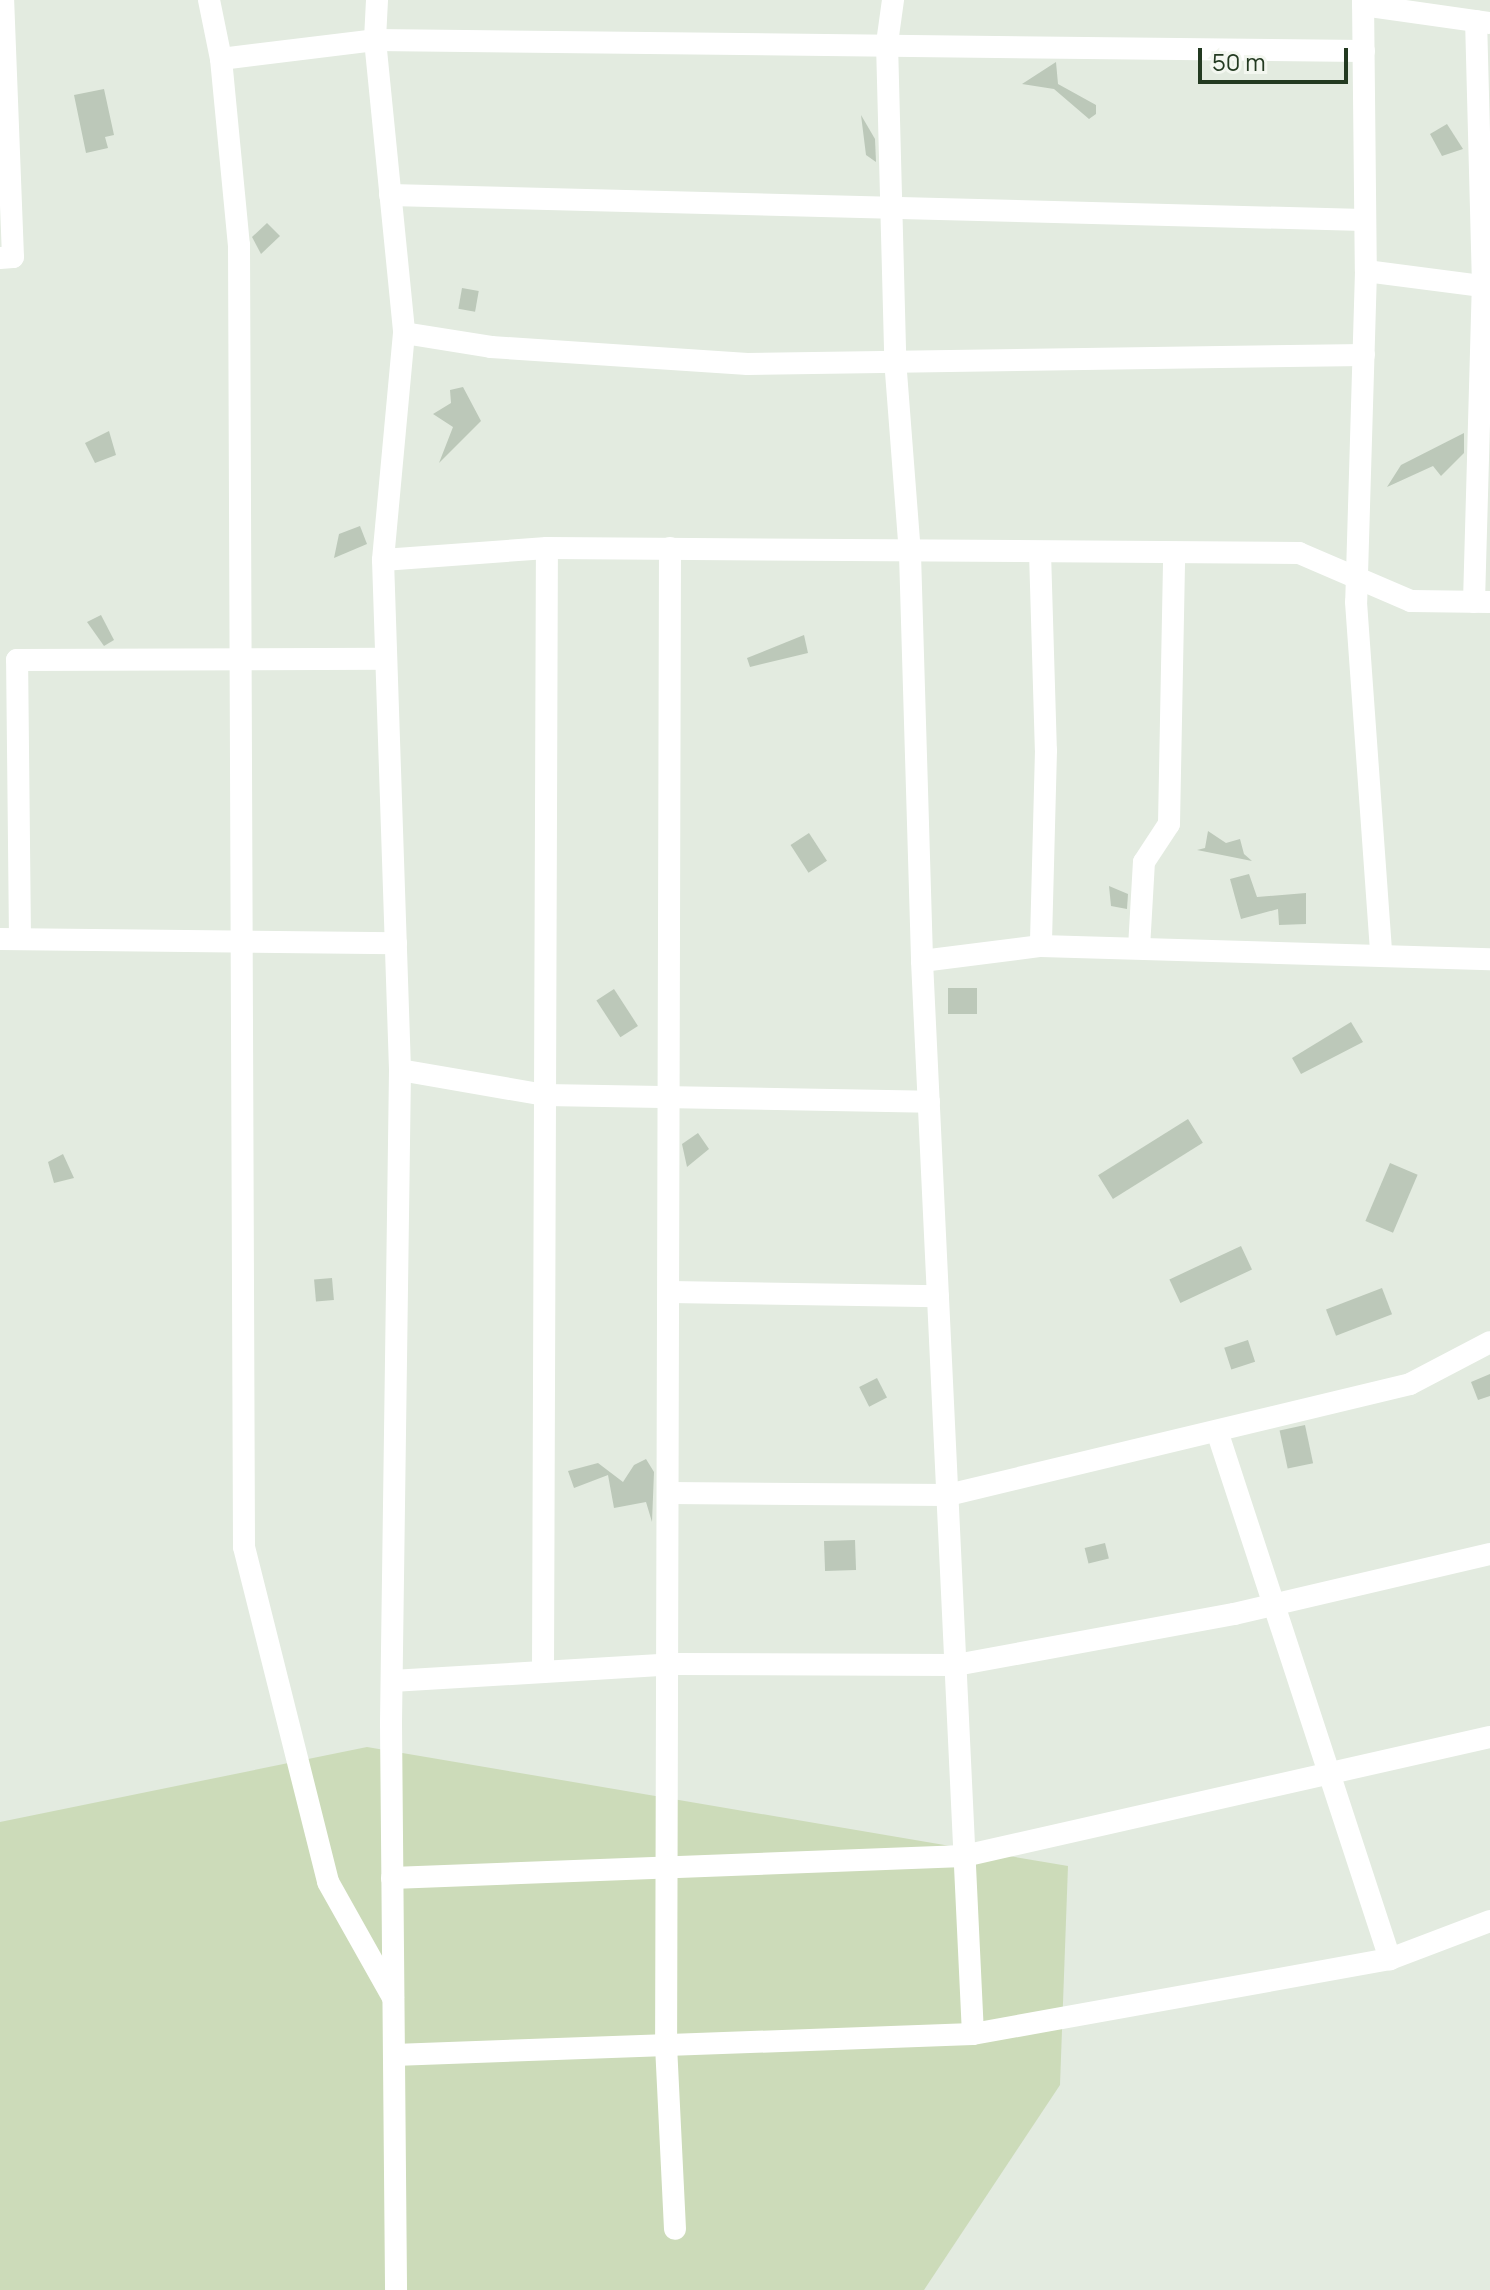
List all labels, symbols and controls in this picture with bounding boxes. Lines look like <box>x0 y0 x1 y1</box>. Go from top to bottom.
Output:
scale bar <box>1202 32 1352 82</box>
text: 50 m <box>1212 45 1266 78</box>

